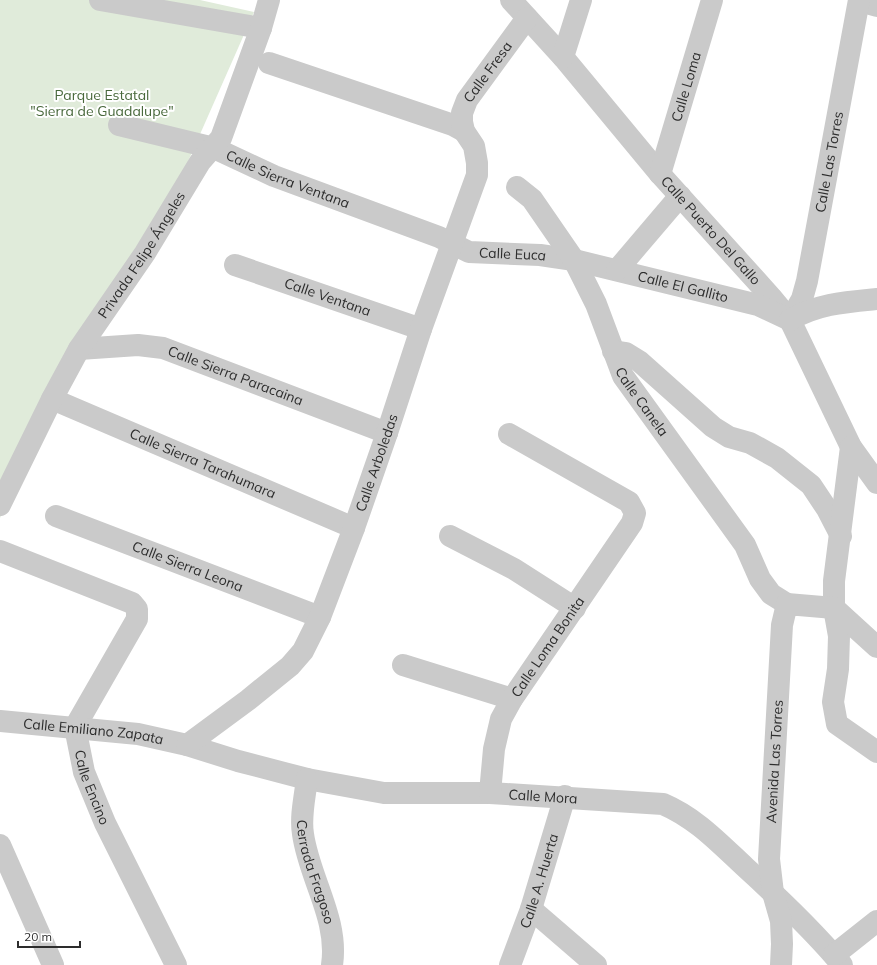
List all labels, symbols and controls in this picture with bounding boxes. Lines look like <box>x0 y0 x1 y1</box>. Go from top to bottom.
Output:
street label: Calle Fresa <box>459 38 516 106</box>
street label: Calle Loma <box>667 50 705 124</box>
park label: Parque Estatal "Sierra de Guadalupe" <box>30 86 174 120</box>
street label: Calle Las Torres <box>811 110 847 214</box>
street label: Calle Sierra Ventana <box>223 146 352 212</box>
street label: Calle Puerto Del Gallo <box>657 172 765 289</box>
street label: Privada Felipe Ángeles <box>94 188 189 322</box>
street label: Calle Euca <box>479 243 547 265</box>
street label: Calle El Gallito <box>636 267 730 306</box>
street label: Calle Ventana <box>282 274 373 320</box>
street label: Calle Sierra Paracaina <box>165 342 306 409</box>
street label: Calle Canela <box>611 365 673 440</box>
street label: Calle Arboledas <box>351 412 402 514</box>
street label: Calle Sierra Tarahumara <box>127 424 279 503</box>
street label: Calle Sierra Leona <box>130 537 246 596</box>
street label: Calle Loma Bonita <box>507 593 588 701</box>
street label: Avenida Las Torres <box>762 699 787 824</box>
street label: Calle Emiliano Zapata <box>22 714 165 748</box>
street label: Calle Encino <box>71 748 114 827</box>
street label: Calle Mora <box>508 785 578 808</box>
street label: Cerrada Fragoso <box>293 819 339 926</box>
street label: Calle A. Huerta <box>516 831 562 931</box>
scale bar <box>18 923 80 949</box>
text: 20 m <box>24 929 52 944</box>

